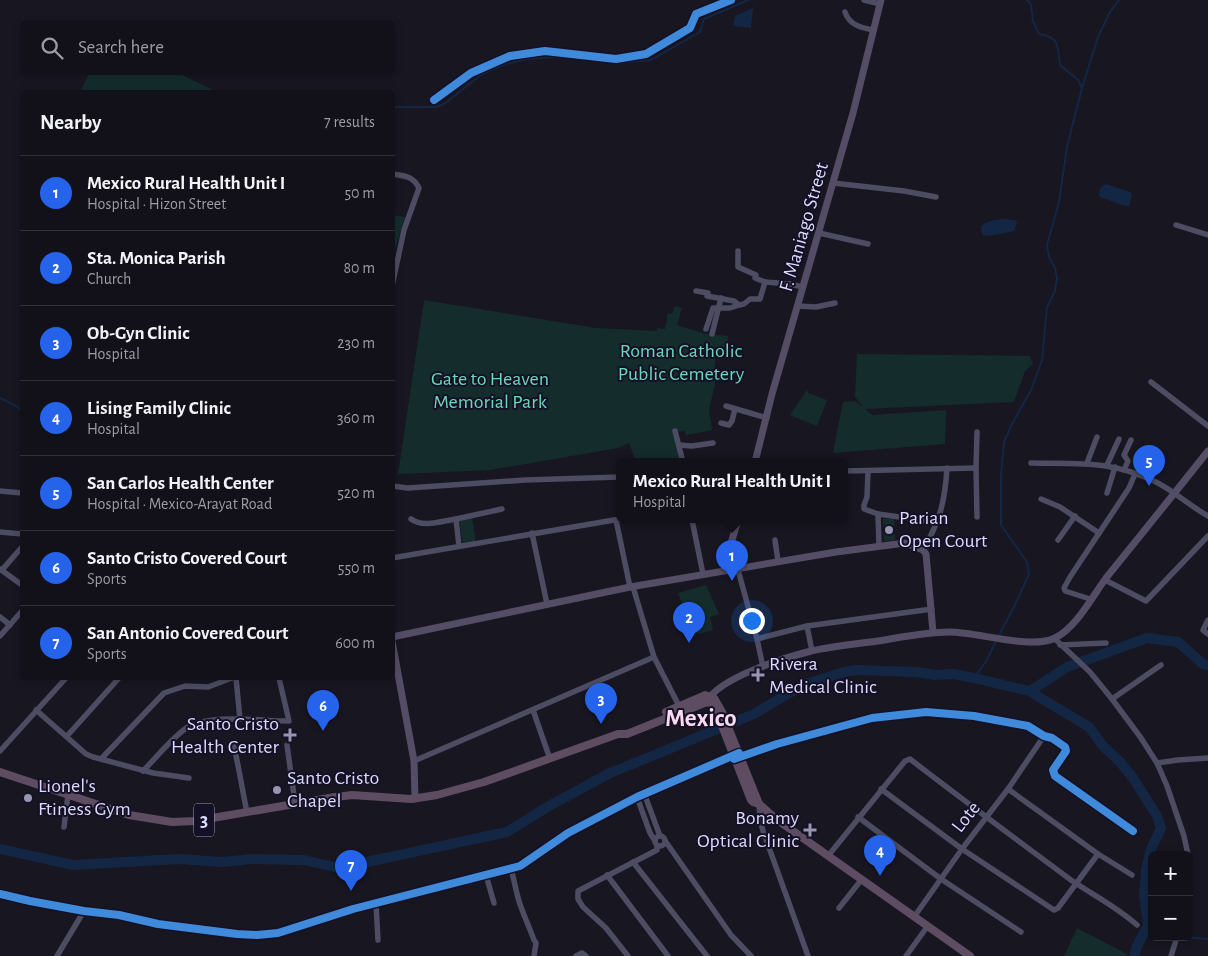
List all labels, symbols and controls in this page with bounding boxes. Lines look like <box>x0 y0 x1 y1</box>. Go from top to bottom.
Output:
search box <box>20 20 395 75</box>
icon: search <box>38 34 66 62</box>
text: Search here <box>78 38 164 57</box>
text: Nearby <box>40 112 101 133</box>
text: 7 results <box>324 114 375 130</box>
street label: F. Maniago Street <box>776 160 832 294</box>
text: Mexico Rural Health Unit I <box>87 174 285 193</box>
text: 1 <box>53 185 59 201</box>
text: 50 m <box>344 185 375 201</box>
text: Hospital · Hizon Street <box>87 196 226 212</box>
text: Sta. Monica Parish <box>87 249 226 268</box>
text: 2 <box>52 260 60 276</box>
text: 80 m <box>344 260 375 276</box>
text: Church <box>87 271 131 287</box>
text: Ob-Gyn Clinic <box>87 324 190 343</box>
text: 3 <box>53 335 59 351</box>
text: 230 m <box>337 335 375 351</box>
park label: Roman Catholic Public Cemetery <box>618 341 745 384</box>
text: Hospital <box>87 346 140 362</box>
park label: Gate to Heaven Memorial Park <box>431 369 549 412</box>
text: Lising Family Clinic <box>87 399 231 418</box>
text: 4 <box>52 410 60 426</box>
text: 360 m <box>337 410 375 426</box>
text: Hospital <box>87 421 140 437</box>
pin: 5 <box>1133 445 1165 486</box>
popup <box>616 458 848 523</box>
text: Mexico Rural Health Unit I <box>633 472 831 491</box>
text: San Carlos Health Center <box>87 474 274 493</box>
text: 5 <box>53 485 59 501</box>
text: 520 m <box>337 485 375 501</box>
text: Hospital <box>633 494 686 510</box>
text: Hospital · Mexico-Arayat Road <box>87 496 272 512</box>
place label: Parian Open Court <box>899 508 988 551</box>
marker: Parian Open Court <box>883 524 895 536</box>
pin: 1 <box>716 540 748 581</box>
text: Santo Cristo Covered Court <box>87 549 287 568</box>
text: 6 <box>52 560 60 576</box>
text: 550 m <box>338 560 375 576</box>
text: Sports <box>87 571 127 587</box>
pin: 2 <box>673 602 705 643</box>
your location <box>739 608 765 634</box>
text: San Antonio Covered Court <box>87 624 288 643</box>
text: 7 <box>53 635 59 651</box>
text: 600 m <box>335 635 375 651</box>
text: Sports <box>87 646 127 662</box>
place label: Rivera Medical Clinic <box>769 654 877 697</box>
marker: Rivera Medical Clinic <box>751 668 765 682</box>
pin: 3 <box>585 683 617 724</box>
pin: 6 <box>307 690 339 731</box>
district label: Mexico <box>665 706 737 731</box>
place label: Santo Cristo Health Center <box>171 714 280 757</box>
marker: Santo Cristo Health Center <box>283 728 297 742</box>
place label: Santo Cristo Chapel <box>287 768 379 811</box>
place label: Lionel's Ftiness Gym <box>38 776 131 819</box>
marker: Santo Cristo Chapel <box>271 784 283 796</box>
marker: Lionel's Ftiness Gym <box>22 792 34 804</box>
street label: Lote <box>948 798 984 836</box>
road number: 3 <box>194 804 214 836</box>
place label: Bonamy Optical Clinic <box>697 808 799 851</box>
marker: Bonamy Optical Clinic <box>803 823 817 837</box>
pin: 4 <box>864 835 896 876</box>
pin: 7 <box>335 850 367 891</box>
map controls <box>1148 851 1193 941</box>
button: + <box>1148 851 1193 896</box>
button: − <box>1148 896 1193 941</box>

